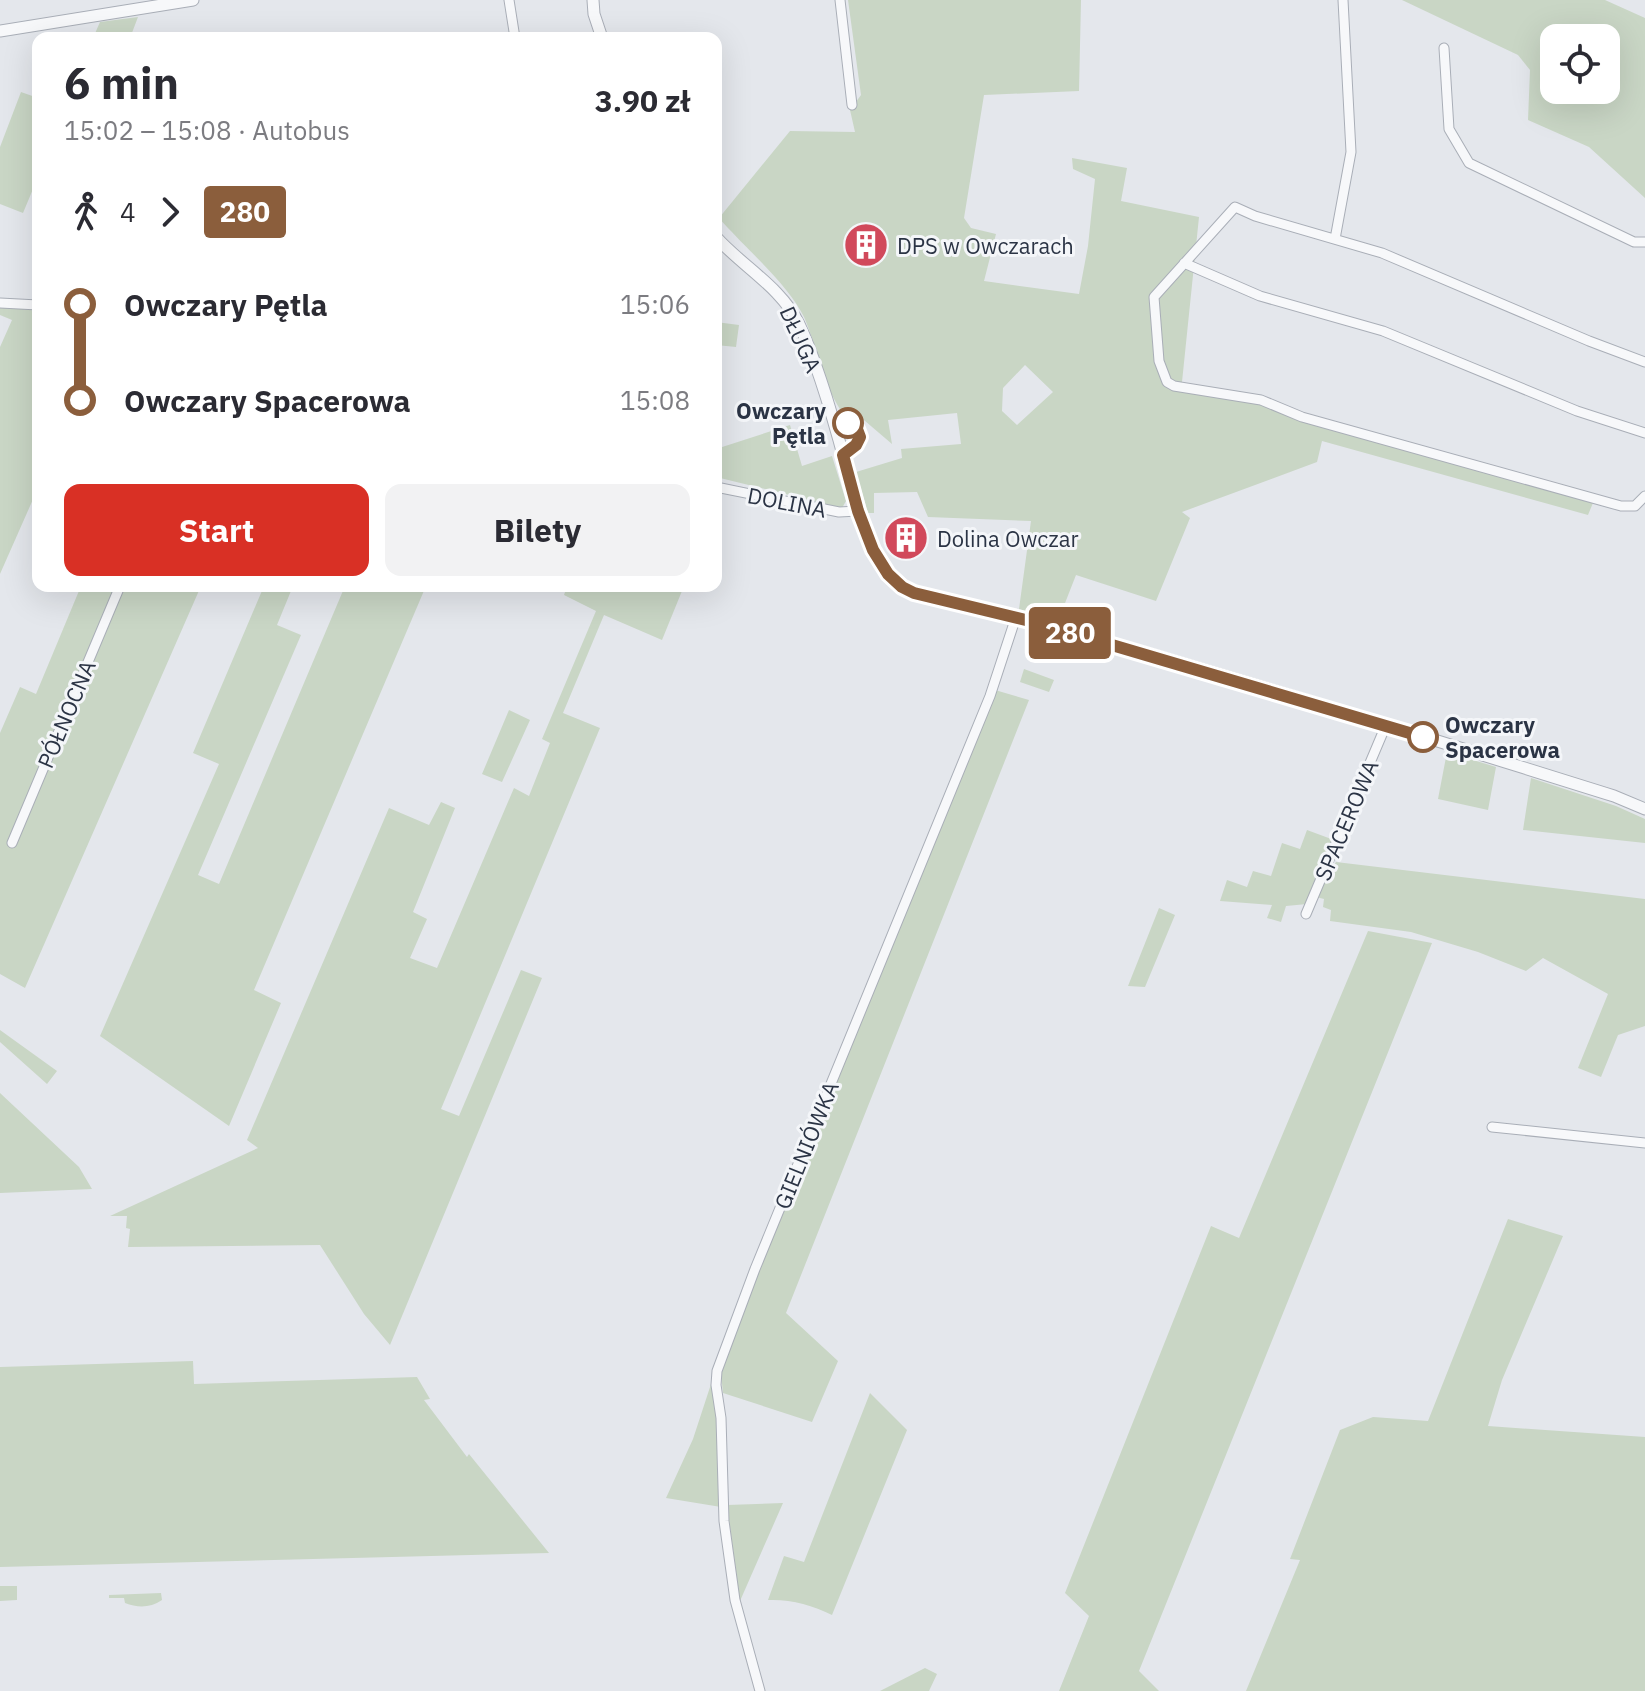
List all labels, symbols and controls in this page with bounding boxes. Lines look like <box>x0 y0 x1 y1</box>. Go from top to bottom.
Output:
map controls <box>1540 24 1620 104</box>
button: locate <box>1540 24 1620 104</box>
text: 6 min <box>64 54 179 111</box>
text: 3.90 zł <box>595 81 690 120</box>
text: 15:02 – 15:08 · Autobus <box>64 113 350 147</box>
icon: walk <box>64 190 108 234</box>
icon: forward <box>148 190 192 234</box>
text: 280 <box>220 193 270 230</box>
text: 4 <box>120 195 136 229</box>
building icon: DPS w Owczarach <box>842 221 890 269</box>
place label: DPS w Owczarach <box>897 231 1074 260</box>
text: Owczary Pętla <box>124 285 328 324</box>
text: 15:06 <box>620 287 690 321</box>
street label: DŁUGA <box>774 301 828 377</box>
text: Owczary Spacerowa <box>124 381 411 420</box>
text: 15:08 <box>620 383 690 417</box>
place label: Owczary Pętla <box>736 396 826 450</box>
marker: Owczary Pętla <box>833 408 863 438</box>
street label: DOLINA <box>745 480 829 524</box>
button: Start <box>64 484 369 576</box>
button: Bilety <box>385 484 690 576</box>
building icon: Dolina Owczar <box>882 514 930 562</box>
place label: Dolina Owczar <box>937 524 1078 553</box>
line badge: 280 <box>1024 607 1116 659</box>
text: 280 <box>1045 614 1095 651</box>
street label: PÓŁNOCNA <box>30 656 102 772</box>
place label: Owczary Spacerowa <box>1445 710 1560 764</box>
marker: Owczary Spacerowa <box>1408 722 1438 752</box>
street label: SPACEROWA <box>1308 755 1384 885</box>
street label: GIELNIÓWKA <box>767 1077 845 1213</box>

